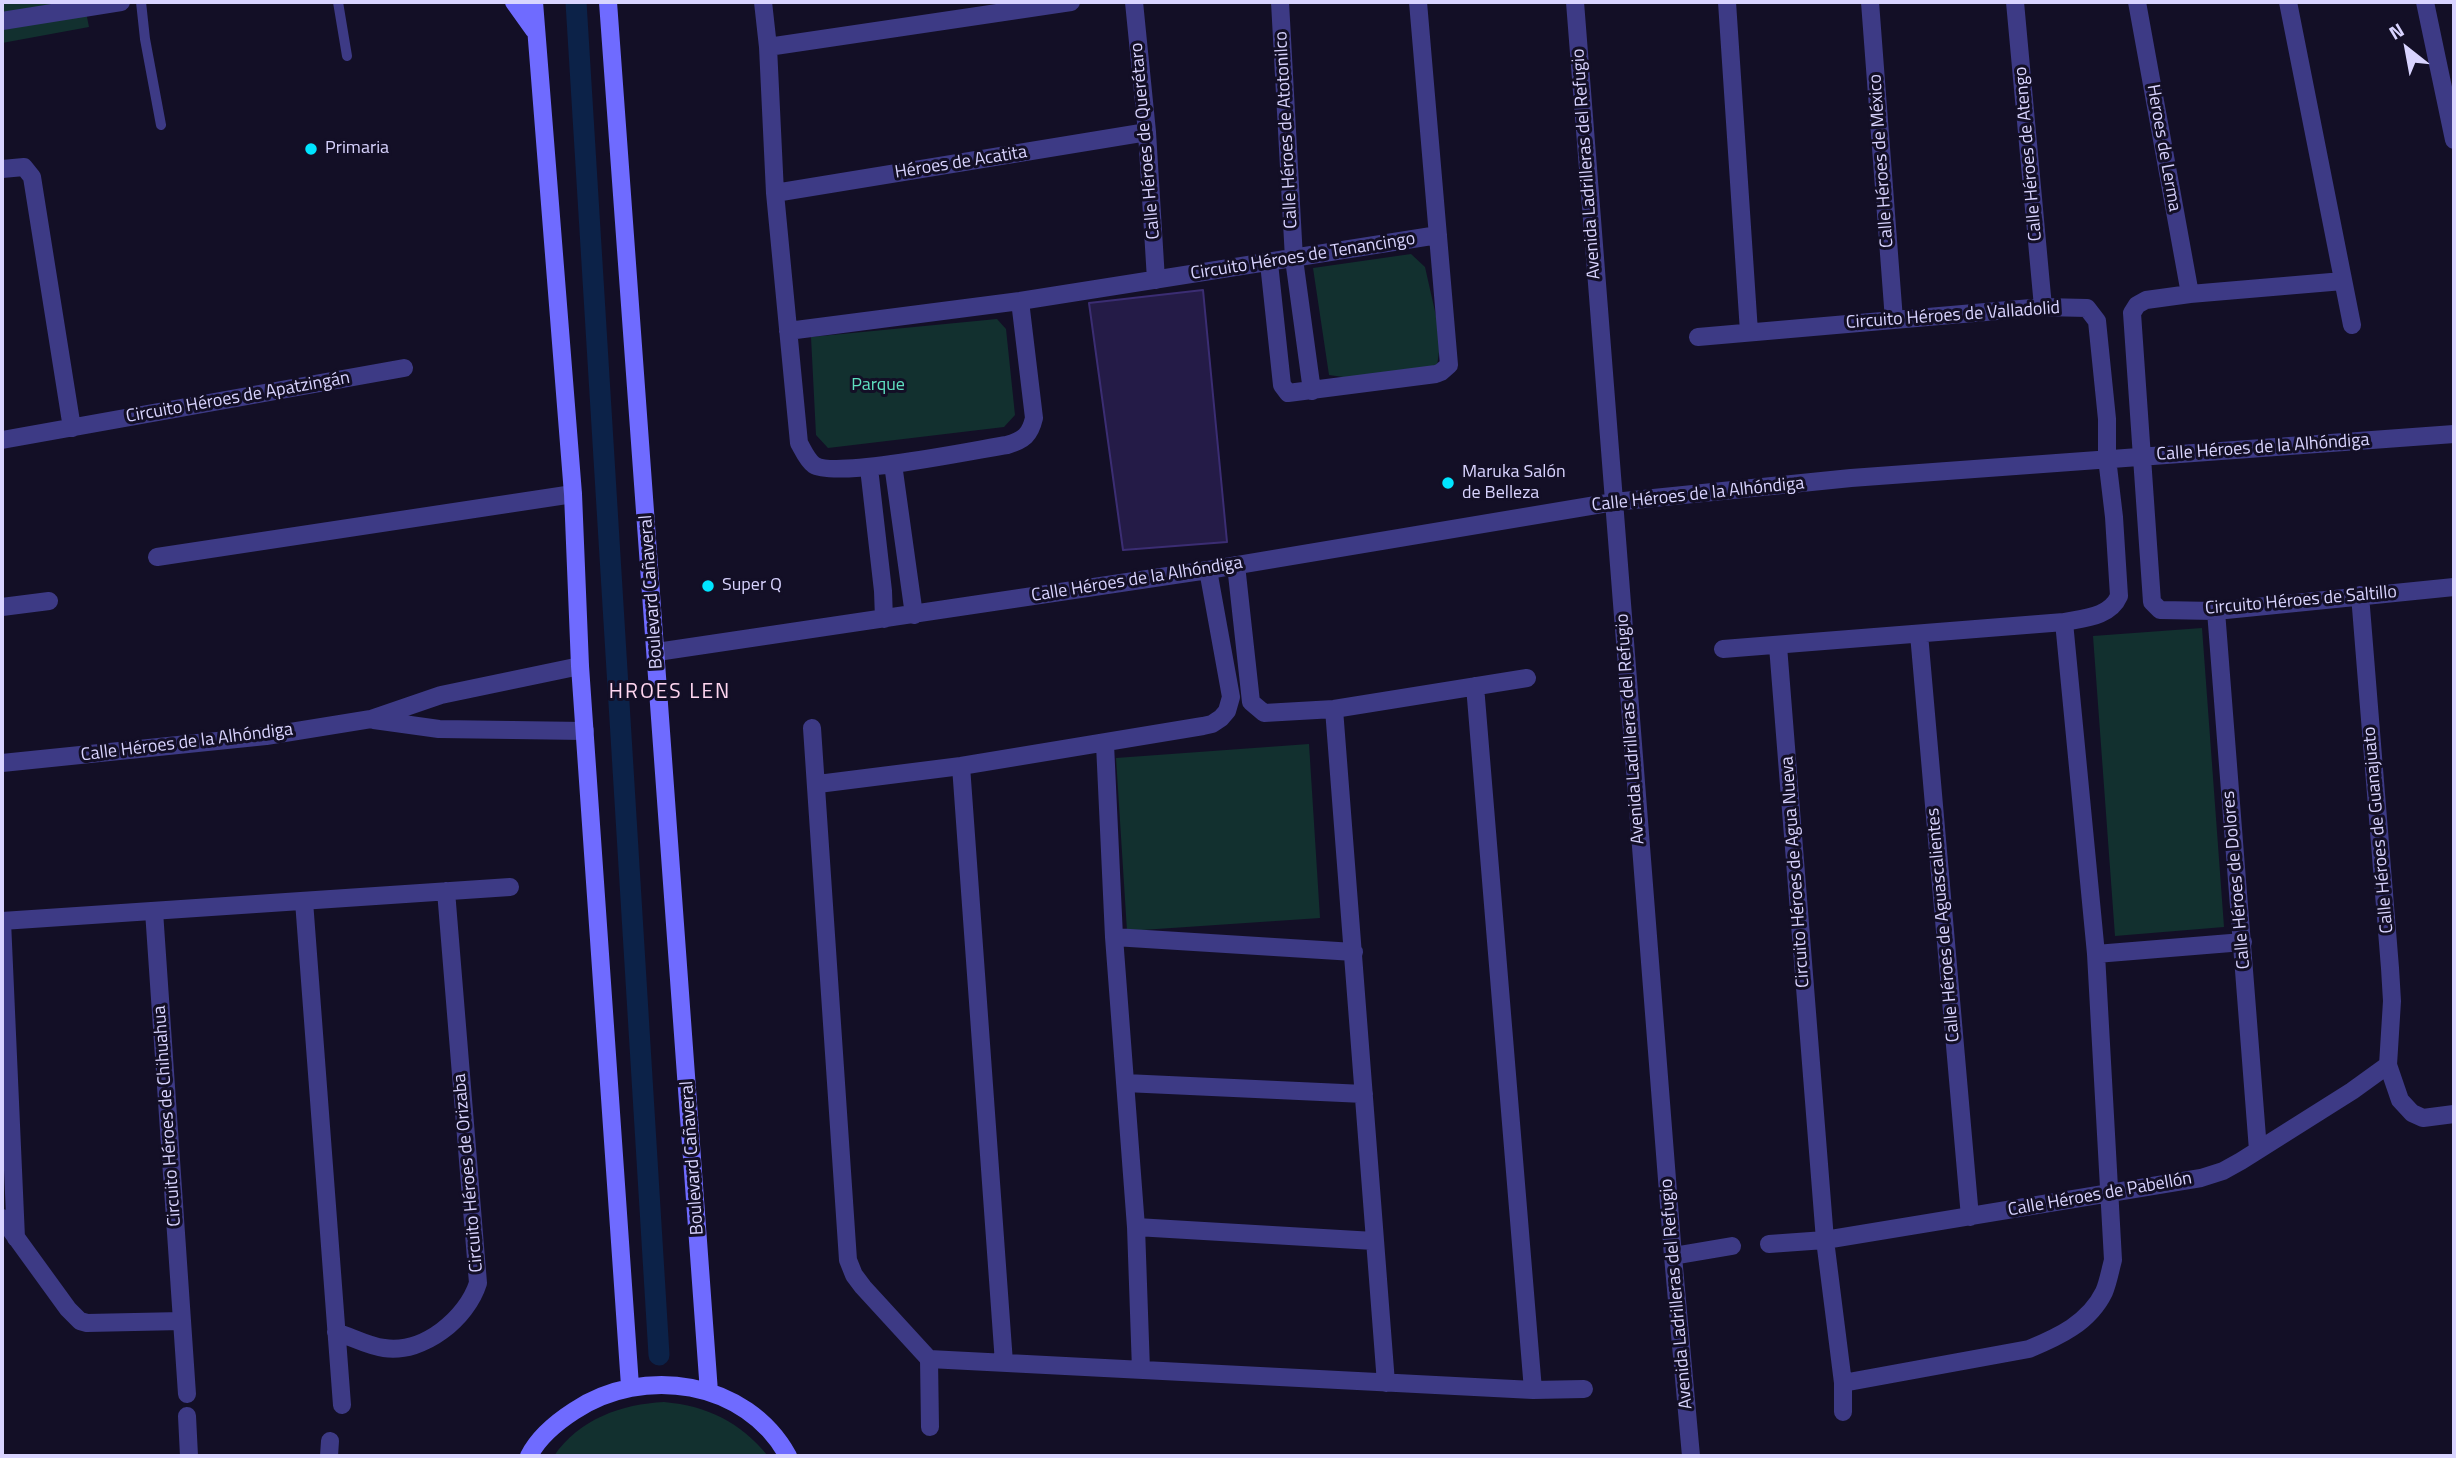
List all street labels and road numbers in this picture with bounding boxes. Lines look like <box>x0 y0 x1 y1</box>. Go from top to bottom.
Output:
street label: Calle Héroes de Atotonilco <box>1271 31 1303 229</box>
street label: Calle Héroes de Querétaro <box>1127 42 1165 240</box>
street label: Avenida Ladrilleras del Refugio <box>1568 48 1606 280</box>
street label: Calle Héroes de Atengo <box>2011 66 2047 242</box>
street label: Calle Héroes de México <box>1865 73 1899 249</box>
street label: Heroes de Lerma <box>2141 83 2185 213</box>
street label: Héroes de Acatita <box>893 142 1029 184</box>
street label: Circuito Héroes de Tenancingo <box>1189 229 1417 285</box>
street label: Circuito Héroes de Valladolid <box>1845 298 2061 334</box>
street label: Circuito Héroes de Apatzingán <box>124 368 352 428</box>
street label: Calle Héroes de la Alhóndiga <box>2156 430 2370 466</box>
street label: Calle Héroes de la Alhóndiga <box>1591 473 1805 517</box>
street label: Boulevard Cañaveral <box>636 514 668 670</box>
street label: Calle Héroes de la Alhóndiga <box>1030 553 1244 607</box>
street label: Circuito Héroes de Saltillo <box>2204 582 2398 620</box>
street label: Avenida Ladrilleras del Refugio <box>1612 613 1650 845</box>
street label: Calle Héroes de la Alhóndiga <box>80 719 294 767</box>
street label: Calle Héroes de Guanajuato <box>2359 726 2399 934</box>
street label: Circuito Héroes de Agua Nueva <box>1777 755 1815 989</box>
street label: Calle Héroes de Dolores <box>2218 790 2256 970</box>
street label: Calle Héroes de Aguascalientes <box>1923 807 1965 1043</box>
street label: Circuito Héroes de Chihuahua <box>150 1005 186 1227</box>
street label: Circuito Héroes de Orizaba <box>450 1073 488 1273</box>
street label: Boulevard Cañaveral <box>677 1080 709 1236</box>
street label: Calle Héroes de Pabellón <box>2006 1168 2194 1222</box>
street label: Avenida Ladrilleras del Refugio <box>1656 1178 1698 1410</box>

